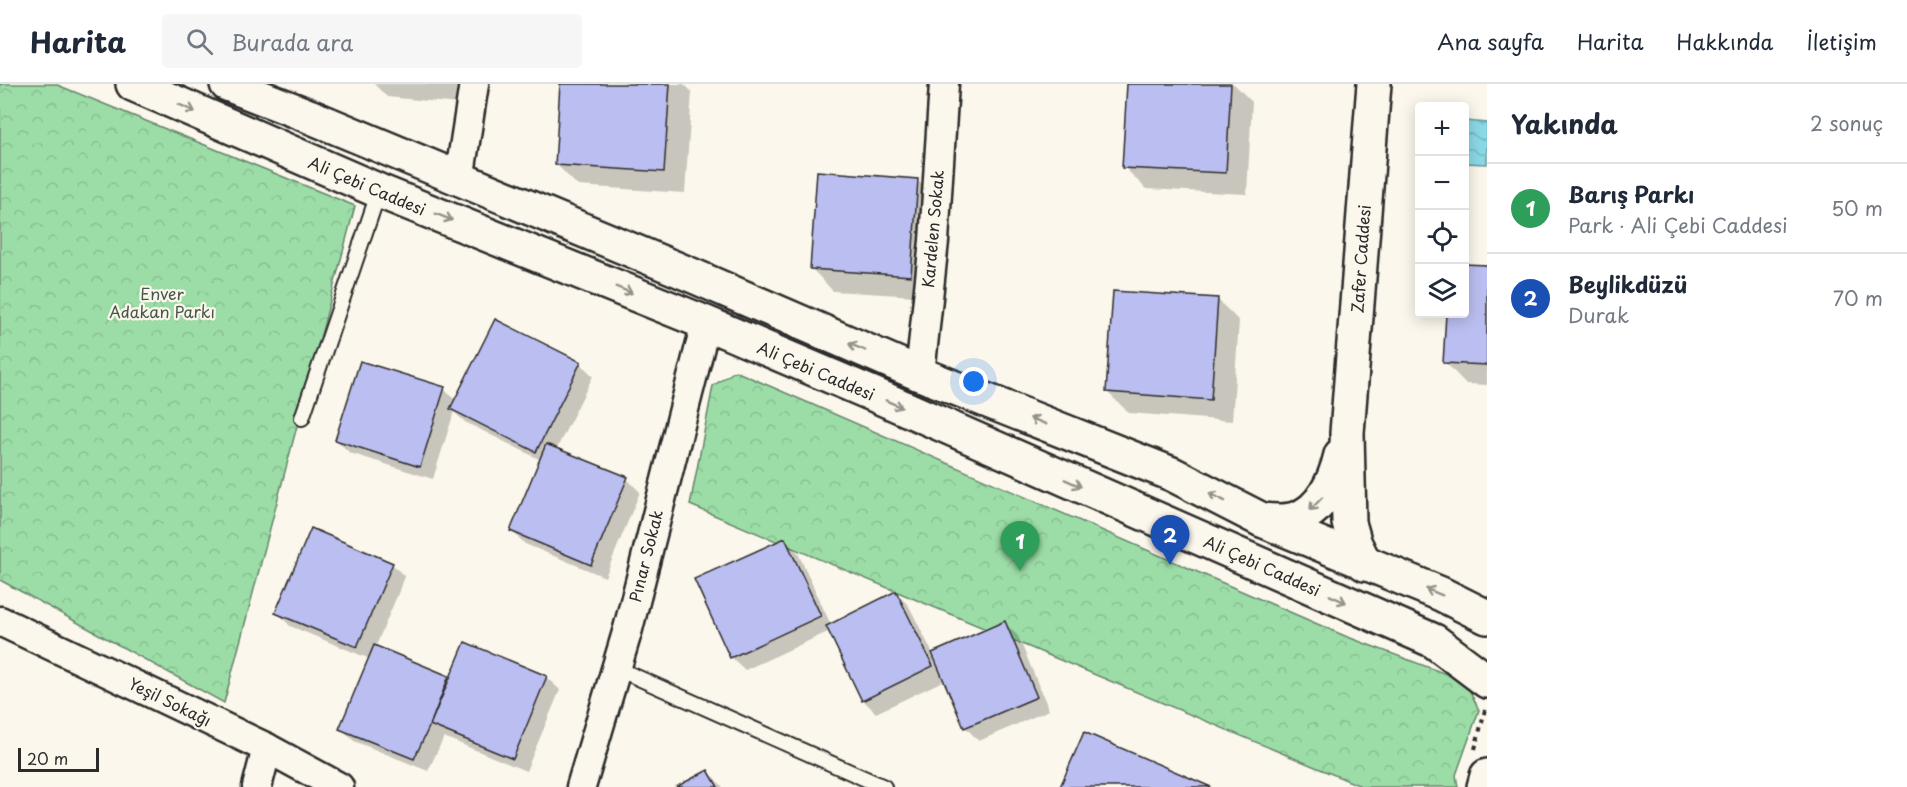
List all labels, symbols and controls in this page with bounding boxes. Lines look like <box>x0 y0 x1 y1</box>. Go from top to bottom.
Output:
search box <box>162 14 582 68</box>
text: Harita <box>30 20 126 63</box>
icon: search <box>183 25 216 58</box>
text: Burada ara <box>231 25 353 58</box>
text: Ana sayfa <box>1437 25 1544 57</box>
text: Harita <box>1577 25 1644 57</box>
text: Hakkında <box>1677 25 1773 57</box>
text: İletişim <box>1806 25 1877 57</box>
map controls <box>1415 102 1469 318</box>
button: + <box>1415 102 1469 156</box>
one-way arrow <box>177 103 196 114</box>
text: Yakında <box>1511 104 1618 143</box>
text: 2 sonuç <box>1810 108 1883 138</box>
street label: Ali Çebi Caddesi <box>305 150 430 221</box>
button: − <box>1415 156 1469 210</box>
street label: Kardelen Sokak <box>915 169 949 289</box>
text: Barış Parkı <box>1568 177 1694 210</box>
text: 1 <box>1526 193 1535 223</box>
text: 50 m <box>1831 193 1883 223</box>
street label: Zafer Caddesi <box>1344 204 1376 314</box>
button: locate <box>1415 210 1469 264</box>
text: Park · Ali Çebi Caddesi <box>1568 210 1788 240</box>
one-way arrow <box>434 212 452 223</box>
button: layers <box>1415 264 1469 318</box>
text: Beylikdüzü <box>1568 267 1687 300</box>
park label: Enver Adakan Parkı <box>109 281 215 323</box>
text: 2 <box>1523 283 1538 313</box>
text: 70 m <box>1833 283 1883 313</box>
one-way arrow <box>615 285 633 296</box>
text: Durak <box>1568 300 1629 330</box>
street label: Ali Çebi Caddesi <box>754 335 879 406</box>
one-way arrow <box>849 341 867 353</box>
your location <box>959 367 988 396</box>
one-way arrow <box>885 399 903 410</box>
one-way arrow <box>1029 415 1047 426</box>
one-way arrow <box>1063 478 1082 489</box>
one-way arrow <box>1208 491 1226 503</box>
one-way arrow <box>1309 497 1323 512</box>
street label: Pınar Sokak <box>622 507 668 605</box>
pin: 2 <box>1150 516 1190 565</box>
pin: 1 <box>1000 522 1040 571</box>
street label: Ali Çebi Caddesi <box>1200 529 1324 602</box>
one-way arrow <box>1426 586 1444 597</box>
one-way arrow <box>1329 594 1347 605</box>
street label: Yeşil Sokağı <box>125 671 216 731</box>
scale bar <box>18 745 99 772</box>
text: 20 m <box>27 746 68 770</box>

